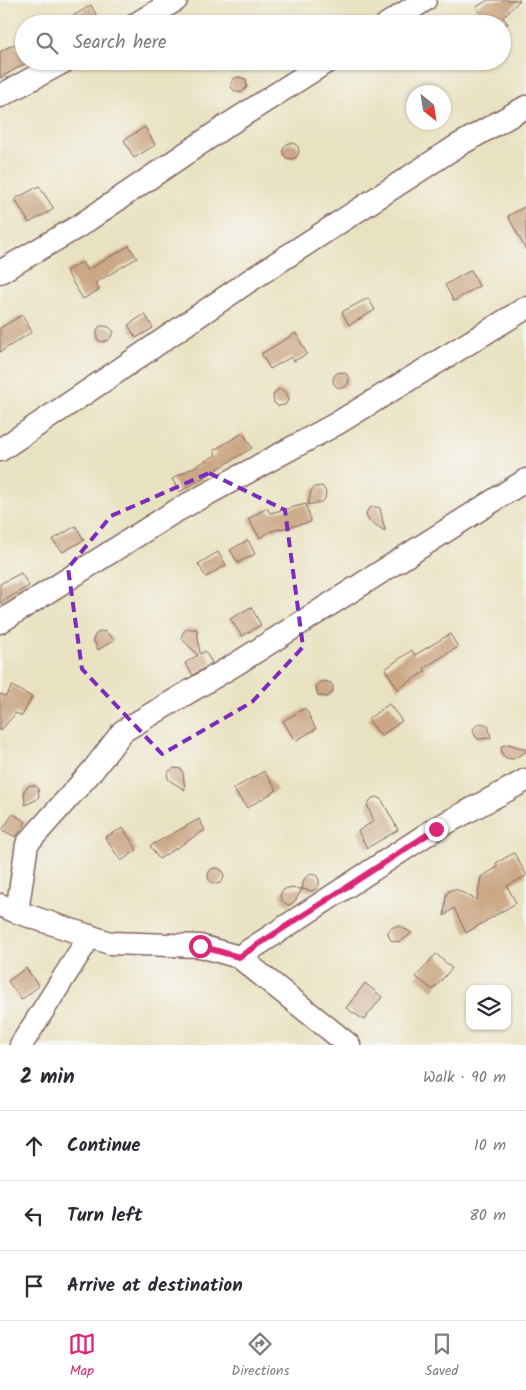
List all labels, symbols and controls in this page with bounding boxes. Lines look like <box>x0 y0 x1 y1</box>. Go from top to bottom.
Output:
search box <box>15 15 511 70</box>
text: Search here <box>73 28 167 58</box>
icon: search <box>33 29 61 57</box>
north arrow <box>406 85 451 130</box>
route end <box>425 818 448 841</box>
route start <box>189 935 212 958</box>
map controls <box>466 985 511 1030</box>
button: layers <box>466 985 511 1030</box>
text: 2 min <box>20 1061 75 1094</box>
text: Walk · 90 m <box>423 1065 506 1090</box>
text: Continue <box>67 1131 140 1161</box>
icon: ahead <box>20 1132 48 1160</box>
text: 10 m <box>474 1133 506 1158</box>
text: Turn left <box>67 1201 142 1231</box>
icon: left <box>20 1202 48 1230</box>
text: 80 m <box>469 1203 506 1228</box>
text: Arrive at destination <box>67 1271 243 1301</box>
icon: arrive <box>20 1272 48 1300</box>
tab: Map <box>68 1330 96 1382</box>
tab: Directions <box>231 1330 289 1382</box>
tab: Saved <box>425 1330 458 1382</box>

